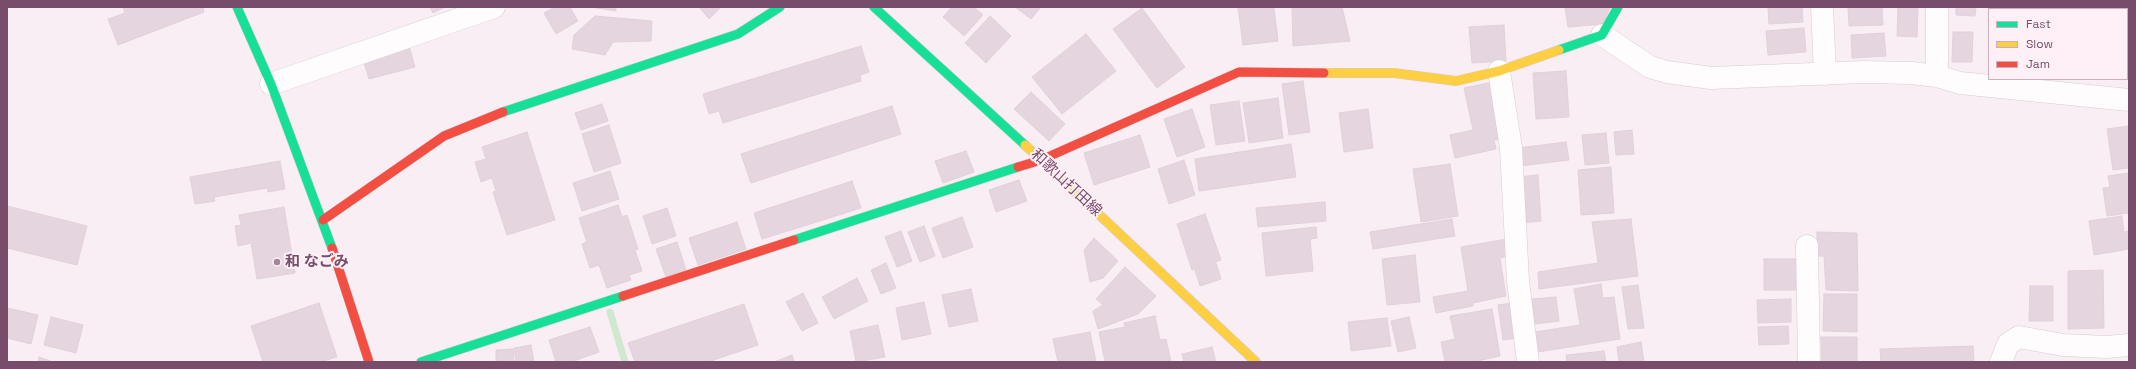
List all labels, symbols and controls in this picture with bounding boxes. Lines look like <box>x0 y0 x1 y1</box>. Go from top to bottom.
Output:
legend <box>1988 8 2128 80</box>
text: Fast <box>2026 16 2051 32</box>
text: Slow <box>2026 36 2053 52</box>
text: Jam <box>2026 56 2050 72</box>
street label: 和歌山打田線 <box>1027 146 1105 220</box>
place label: 和 なごみ <box>285 253 349 271</box>
marker: 和 なごみ <box>272 257 282 267</box>

